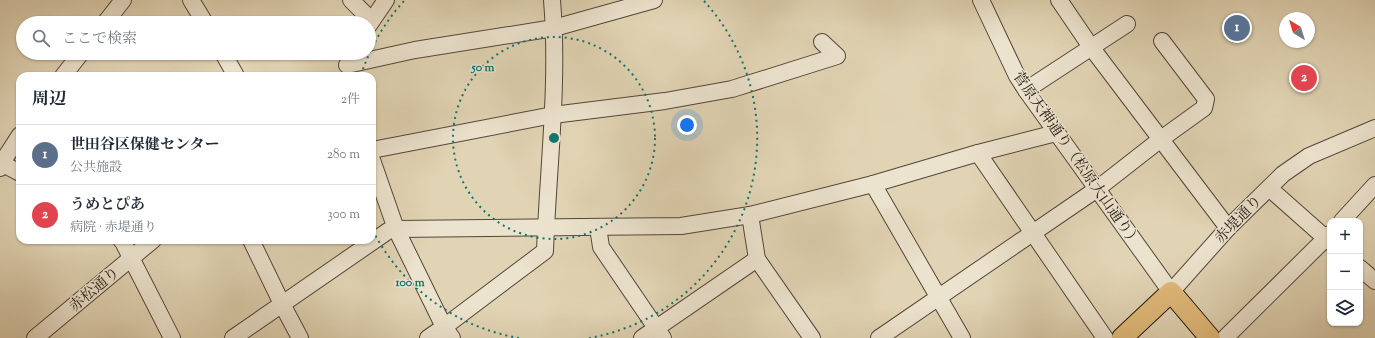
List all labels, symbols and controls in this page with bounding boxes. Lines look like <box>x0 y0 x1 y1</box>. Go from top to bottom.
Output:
north arrow <box>1279 12 1315 48</box>
pin: 1 <box>1224 13 1250 43</box>
search box <box>16 16 376 60</box>
icon: search <box>30 27 52 49</box>
text: ここで検索 <box>62 29 137 50</box>
text: 50 m <box>471 59 495 77</box>
pin: 2 <box>1291 63 1317 93</box>
street label: 菅原天神通り（松原大山通り） <box>1007 68 1145 252</box>
text: 周辺 <box>32 88 66 112</box>
text: 2件 <box>341 91 360 109</box>
your location <box>677 115 697 135</box>
centre of rings <box>547 131 561 145</box>
text: 世田谷区保健センター <box>70 135 219 156</box>
text: 1 <box>43 146 47 164</box>
text: 280 m <box>327 146 360 164</box>
text: 公共施設 <box>70 159 122 177</box>
street label: 赤堤通り <box>1211 191 1267 249</box>
text: うめとぴあ <box>70 195 145 216</box>
text: 2 <box>42 206 48 224</box>
text: 300 m <box>328 206 360 224</box>
map controls <box>1327 218 1363 326</box>
button: + <box>1327 218 1363 254</box>
text: 病院 · 赤堤通り <box>70 219 157 237</box>
button: − <box>1327 254 1363 290</box>
street label: 赤松通り <box>65 263 125 317</box>
text: 100 m <box>394 274 425 292</box>
button: layers <box>1327 290 1363 326</box>

